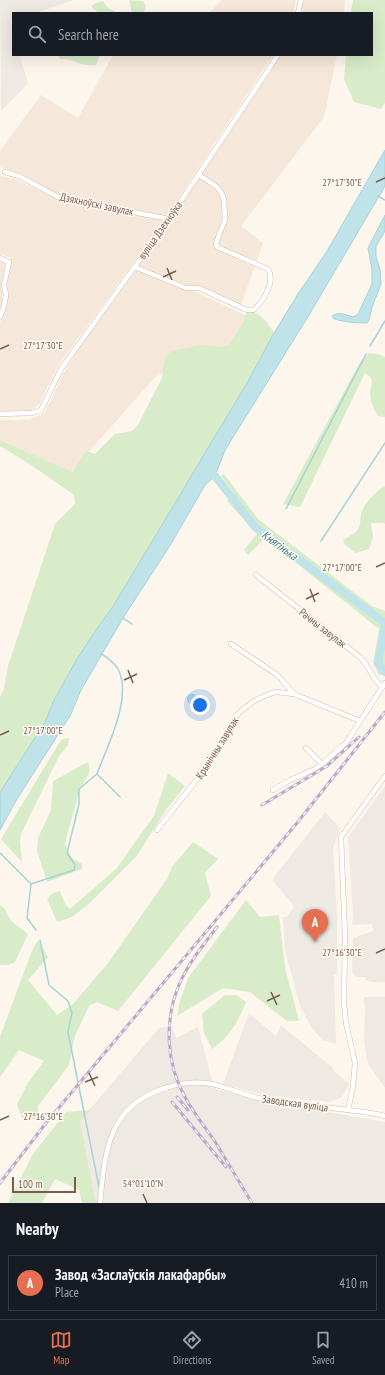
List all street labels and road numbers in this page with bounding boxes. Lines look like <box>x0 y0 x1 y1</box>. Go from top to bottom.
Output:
street label: Дзяхноўскі завулак <box>59 189 136 219</box>
street label: вуліца Дзехноўка <box>135 198 185 262</box>
street label: Рачны завулак <box>297 605 350 651</box>
street label: Крынічны завулак <box>192 714 242 782</box>
street label: Заводская вуліца <box>261 1091 329 1115</box>

